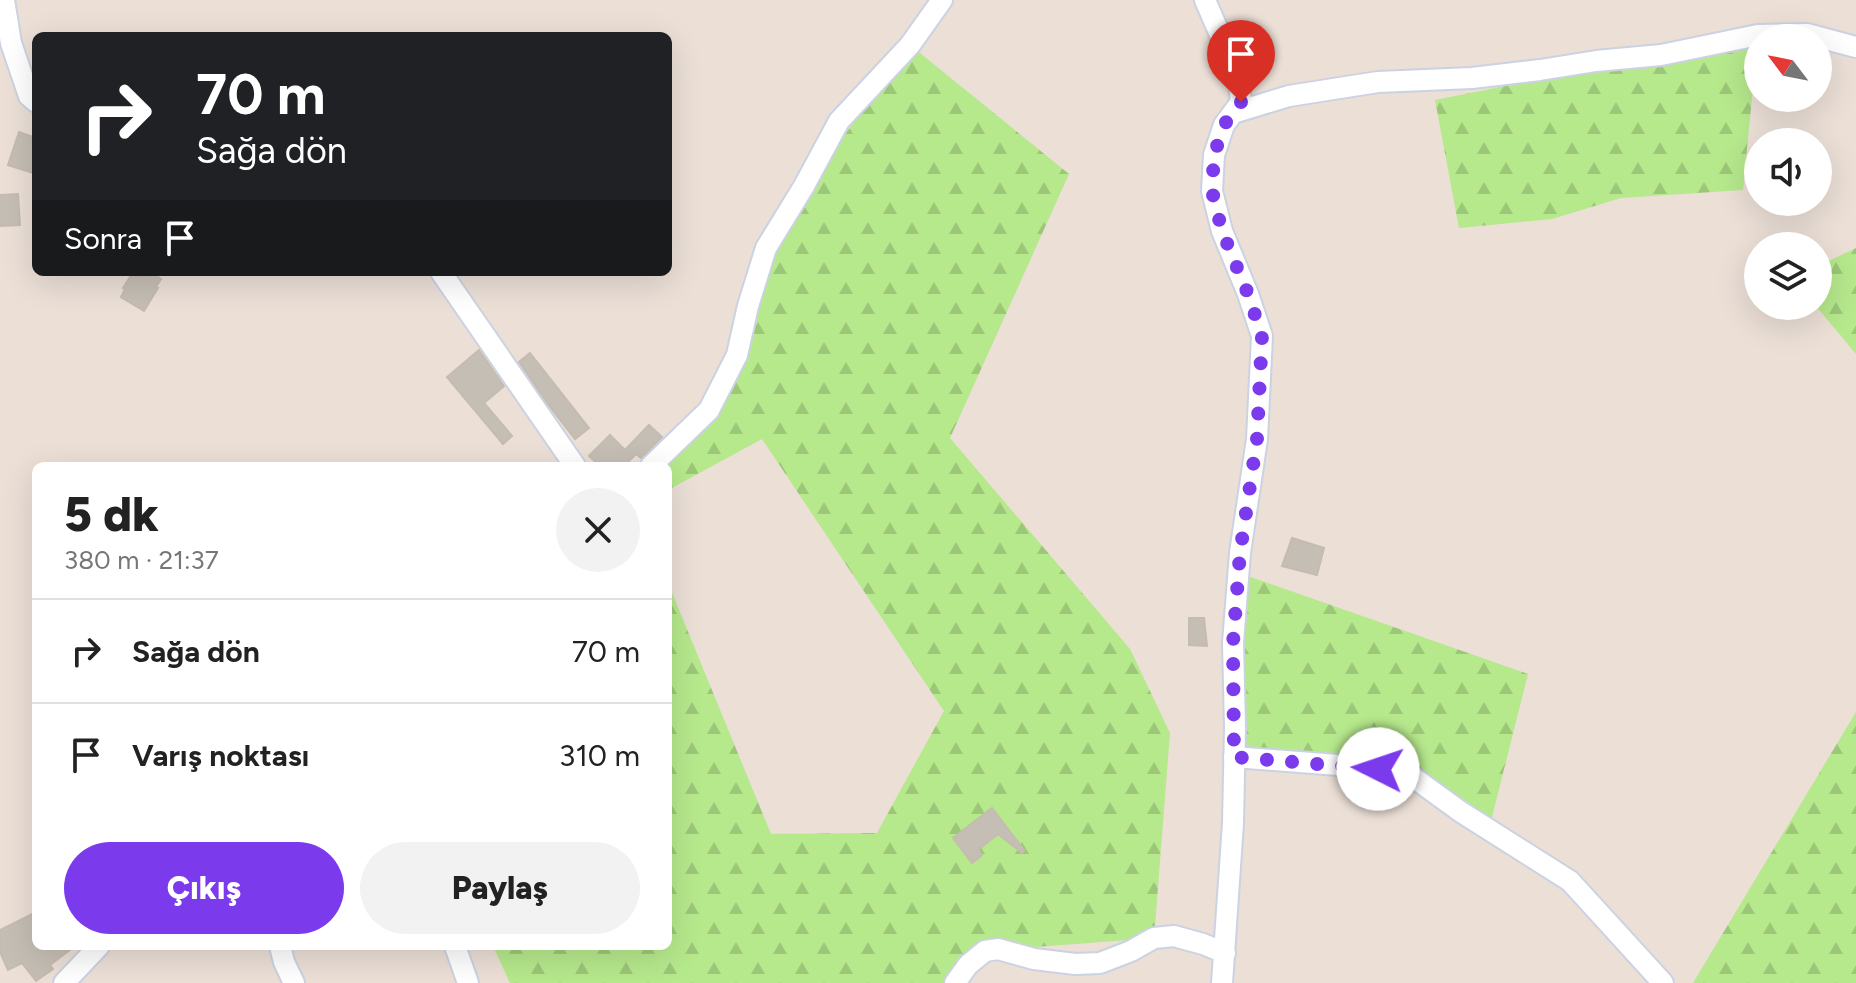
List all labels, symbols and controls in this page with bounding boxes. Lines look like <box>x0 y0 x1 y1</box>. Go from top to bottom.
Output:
pin <box>1207 20 1275 102</box>
north arrow <box>1744 24 1832 112</box>
map controls <box>1744 24 1832 320</box>
icon: arrive <box>1219 32 1263 76</box>
text: 70 m <box>196 61 326 128</box>
icon: right <box>64 64 168 168</box>
button: sound <box>1744 128 1832 216</box>
text: Sağa dön <box>196 129 347 172</box>
icon: arrive <box>158 216 202 260</box>
text: Sonra <box>64 220 142 257</box>
button: layers <box>1744 232 1832 320</box>
text: 5 dk <box>64 485 159 543</box>
button: close <box>556 488 640 572</box>
text: 380 m · 21:37 <box>64 544 219 576</box>
icon: right <box>64 629 108 673</box>
text: Sağa dön <box>132 633 260 670</box>
text: 70 m <box>572 633 640 670</box>
position arrow <box>1336 727 1420 811</box>
icon: arrive <box>64 733 108 777</box>
text: Varış noktası <box>132 737 309 774</box>
text: 310 m <box>559 737 640 774</box>
button: Çıkış <box>64 842 344 934</box>
button: Paylaş <box>360 842 640 934</box>

